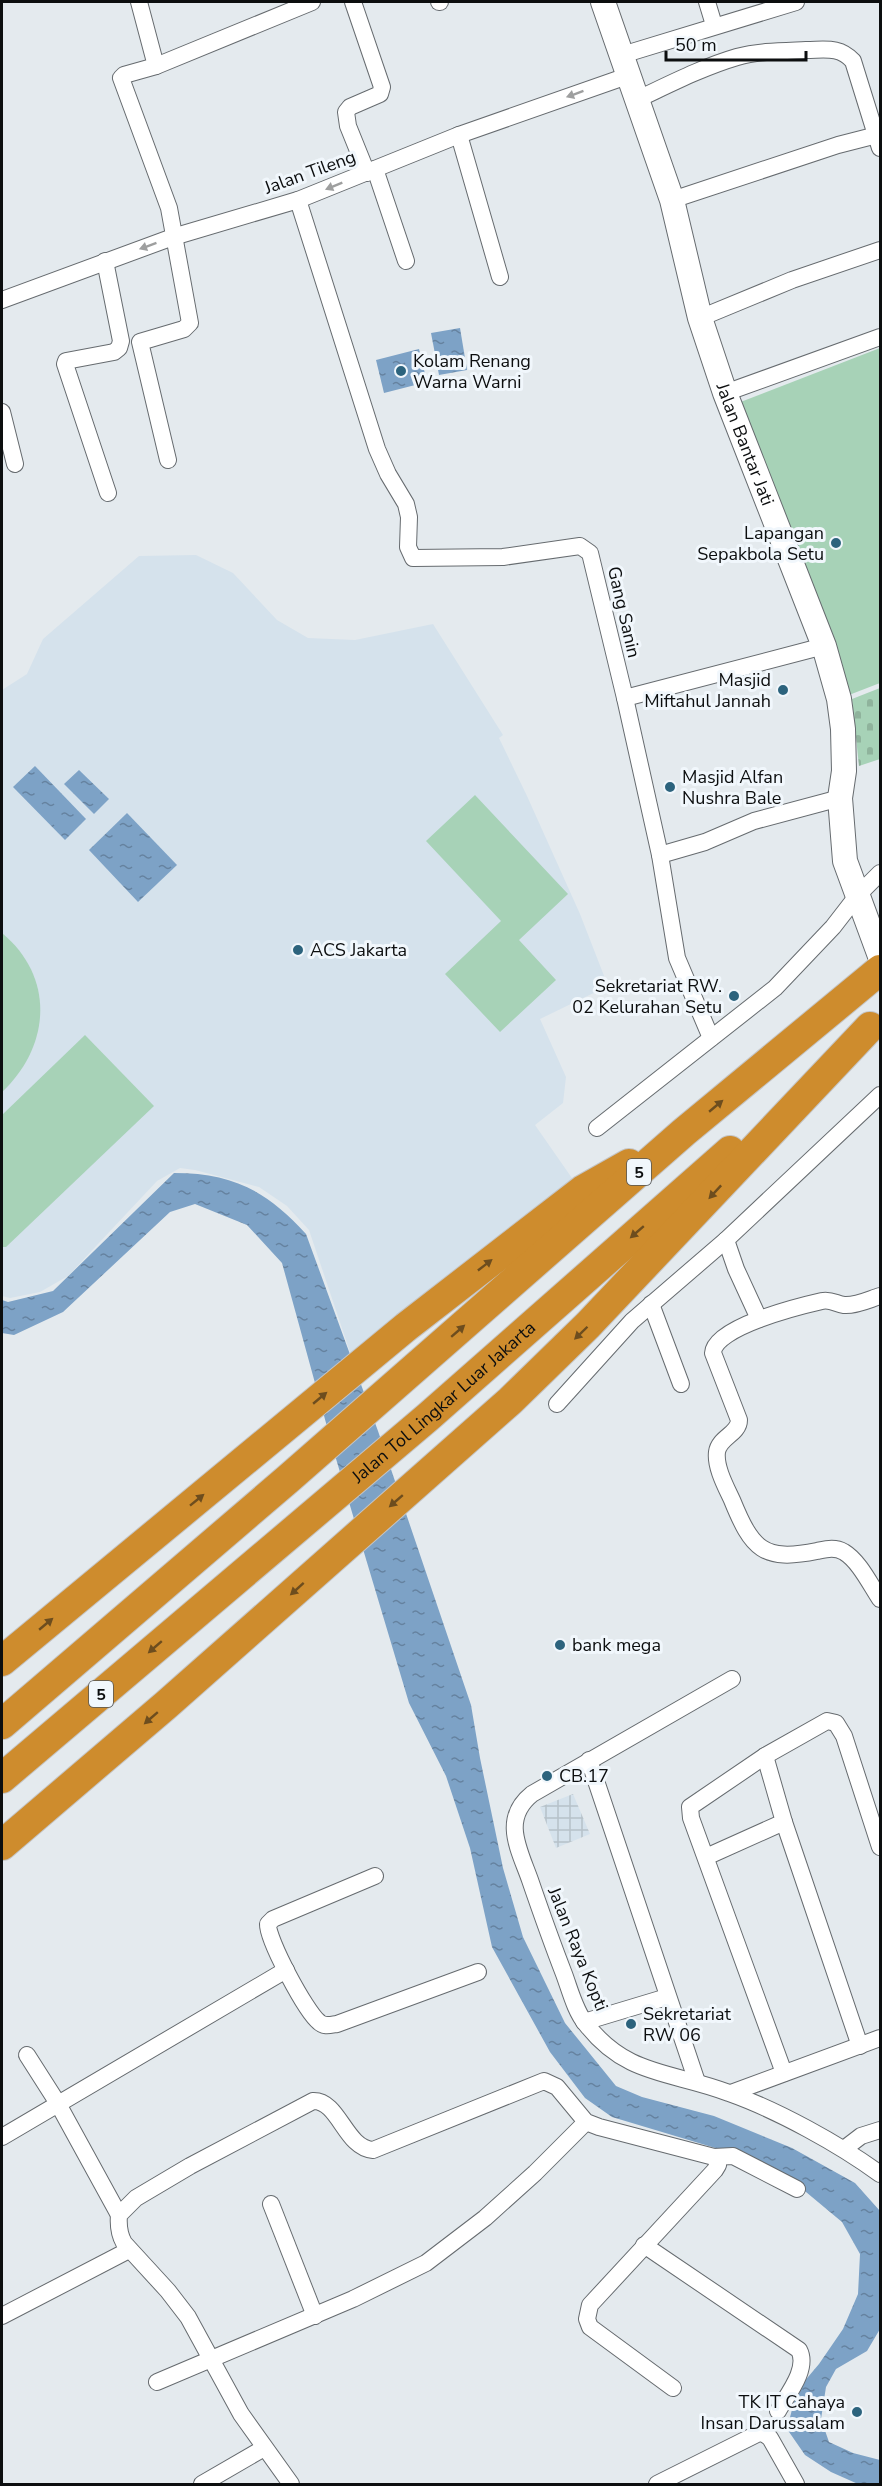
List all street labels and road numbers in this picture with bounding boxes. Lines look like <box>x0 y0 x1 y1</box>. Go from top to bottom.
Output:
street label: Jalan Tileng <box>260 144 359 200</box>
street label: Jalan Bantar Jati <box>710 379 780 509</box>
street label: Gang Sanin <box>602 564 646 660</box>
road number: 5 <box>627 1159 651 1185</box>
street label: Jalan Tol Lingkar Luar Jakarta <box>346 1316 541 1489</box>
road number: 5 <box>89 1681 113 1707</box>
street label: Jalan Raya Kopti <box>542 1883 614 2015</box>

